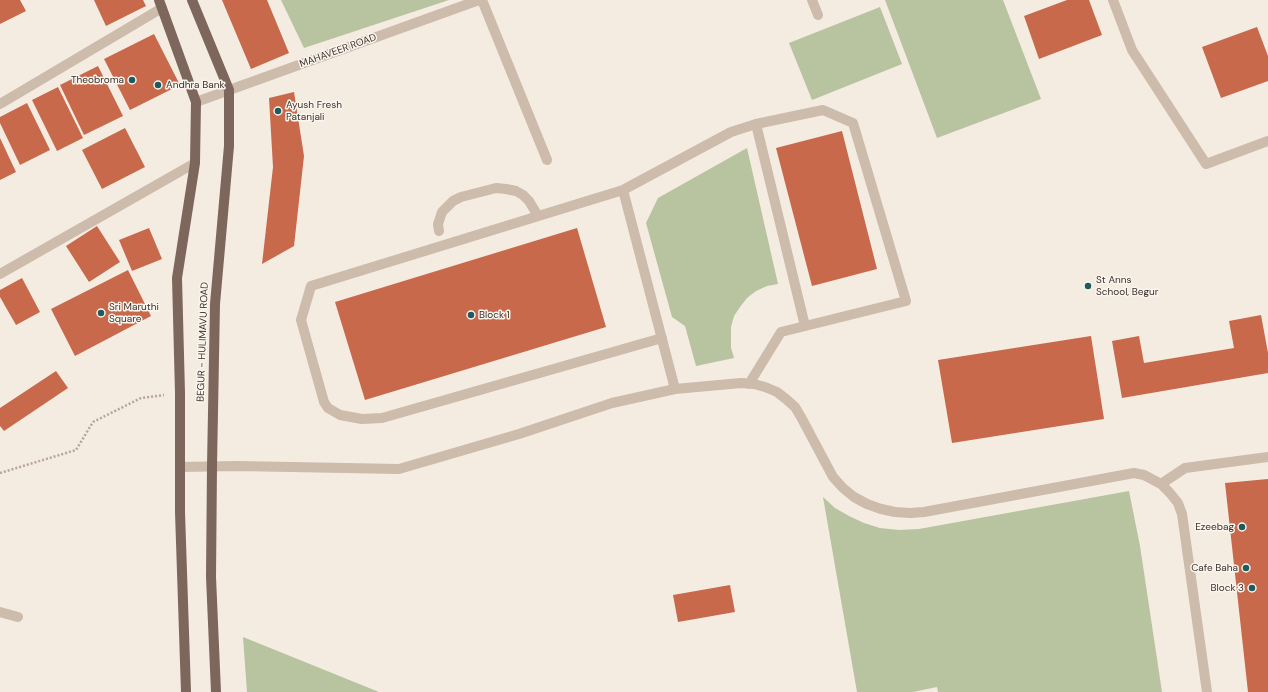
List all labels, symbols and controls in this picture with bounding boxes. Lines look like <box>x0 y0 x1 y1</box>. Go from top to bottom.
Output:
street label: MAHAVEER ROAD <box>298 32 378 70</box>
place label: Theobroma <box>71 74 124 86</box>
marker: Theobroma <box>127 75 137 85</box>
place label: Andhra Bank <box>166 79 224 91</box>
marker: Andhra Bank <box>153 80 163 90</box>
place label: Ayush Fresh Patanjali <box>286 99 342 122</box>
marker: Ayush Fresh Patanjali <box>273 106 283 116</box>
place label: St Anns School, Begur <box>1096 274 1159 298</box>
marker: St Anns School, Begur <box>1083 281 1093 291</box>
street label: BEGUR - HULIMAVU ROAD <box>195 282 211 402</box>
place label: Sri Maruthi Square <box>109 301 159 324</box>
marker: Sri Maruthi Square <box>96 308 106 318</box>
place label: Block 1 <box>479 309 510 321</box>
marker: Block 1 <box>466 310 476 320</box>
place label: Ezeebag <box>1195 521 1234 533</box>
marker: Ezeebag <box>1237 522 1247 532</box>
place label: Cafe Baha <box>1191 562 1238 574</box>
marker: Cafe Baha <box>1241 563 1251 573</box>
place label: Block 3 <box>1210 582 1244 594</box>
marker: Block 3 <box>1247 583 1257 593</box>

